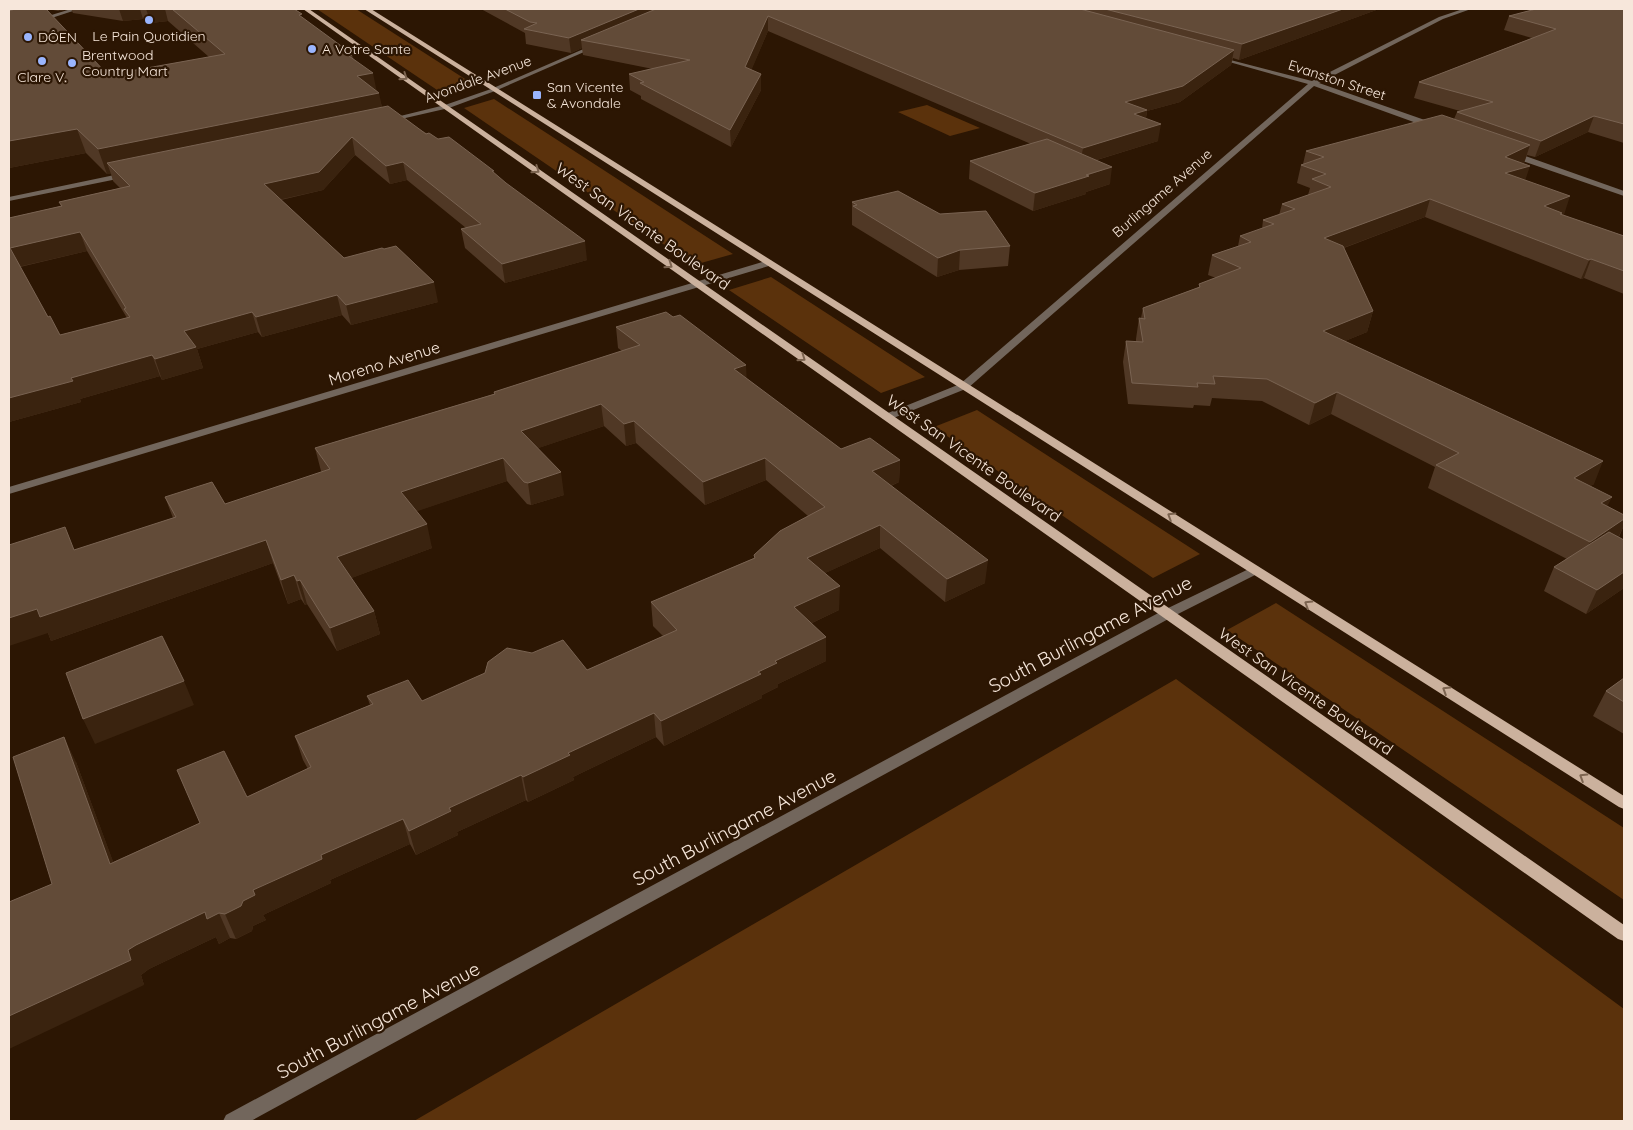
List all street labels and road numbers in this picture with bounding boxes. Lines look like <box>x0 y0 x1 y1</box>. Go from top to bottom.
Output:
street label: Avondale Avenue <box>422 51 534 107</box>
street label: Evanston Street <box>1286 56 1388 104</box>
street label: Burlingame Avenue <box>1108 145 1216 241</box>
street label: West San Vicente Boulevard <box>552 158 734 294</box>
street label: Moreno Avenue <box>326 337 442 389</box>
street label: West San Vicente Boulevard <box>883 390 1065 526</box>
street label: South Burlingame Avenue <box>984 570 1196 698</box>
street label: West San Vicente Boulevard <box>1215 623 1397 759</box>
street label: South Burlingame Avenue <box>628 763 840 891</box>
street label: South Burlingame Avenue <box>272 956 484 1084</box>

